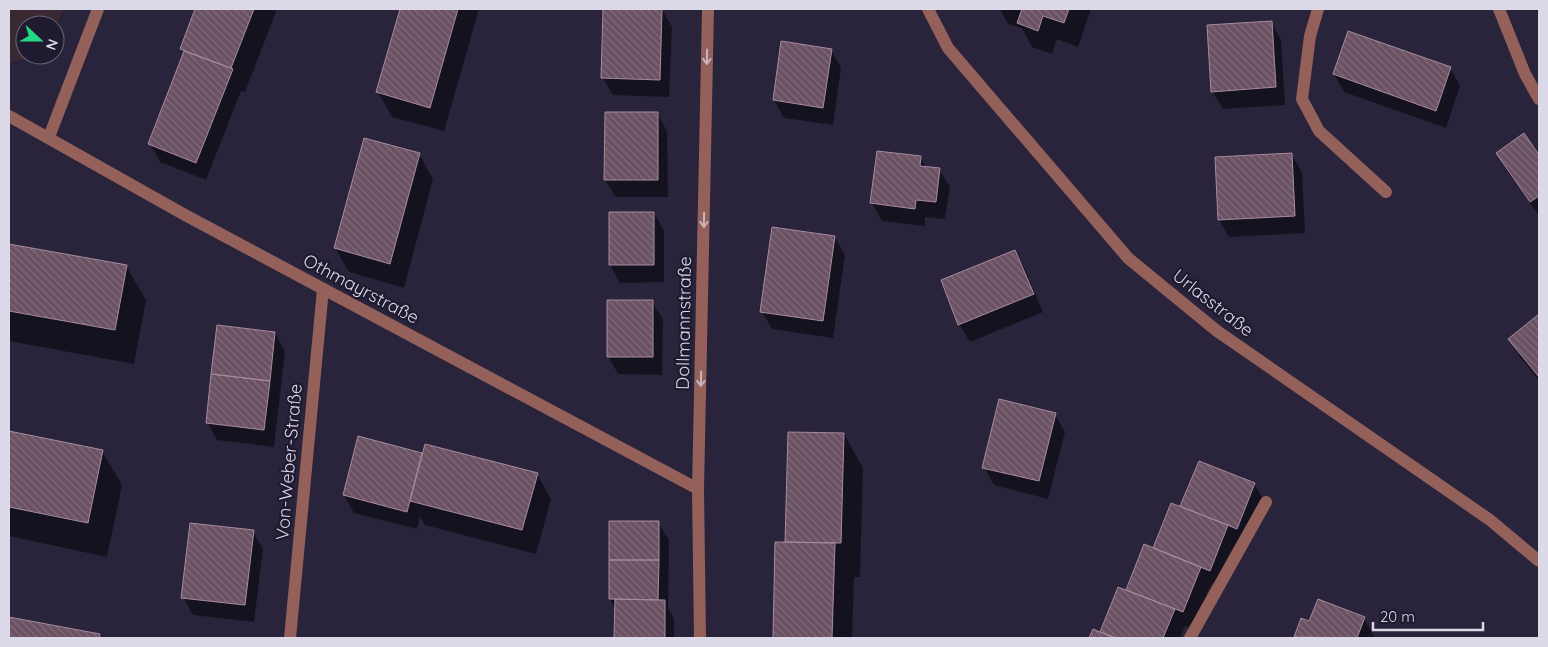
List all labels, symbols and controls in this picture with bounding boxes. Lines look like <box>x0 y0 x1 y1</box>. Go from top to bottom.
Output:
north arrow <box>15 15 65 65</box>
text: N <box>42 37 62 53</box>
one-way arrow <box>702 49 712 65</box>
one-way arrow <box>699 212 709 228</box>
street label: Othmayrstraße <box>299 248 423 329</box>
street label: Dollmannstraße <box>671 256 696 390</box>
street label: Urlasstraße <box>1168 264 1258 341</box>
one-way arrow <box>696 371 705 387</box>
street label: Von-Weber-Straße <box>270 383 307 541</box>
scale bar <box>1373 600 1483 632</box>
text: 20 m <box>1380 607 1415 626</box>

